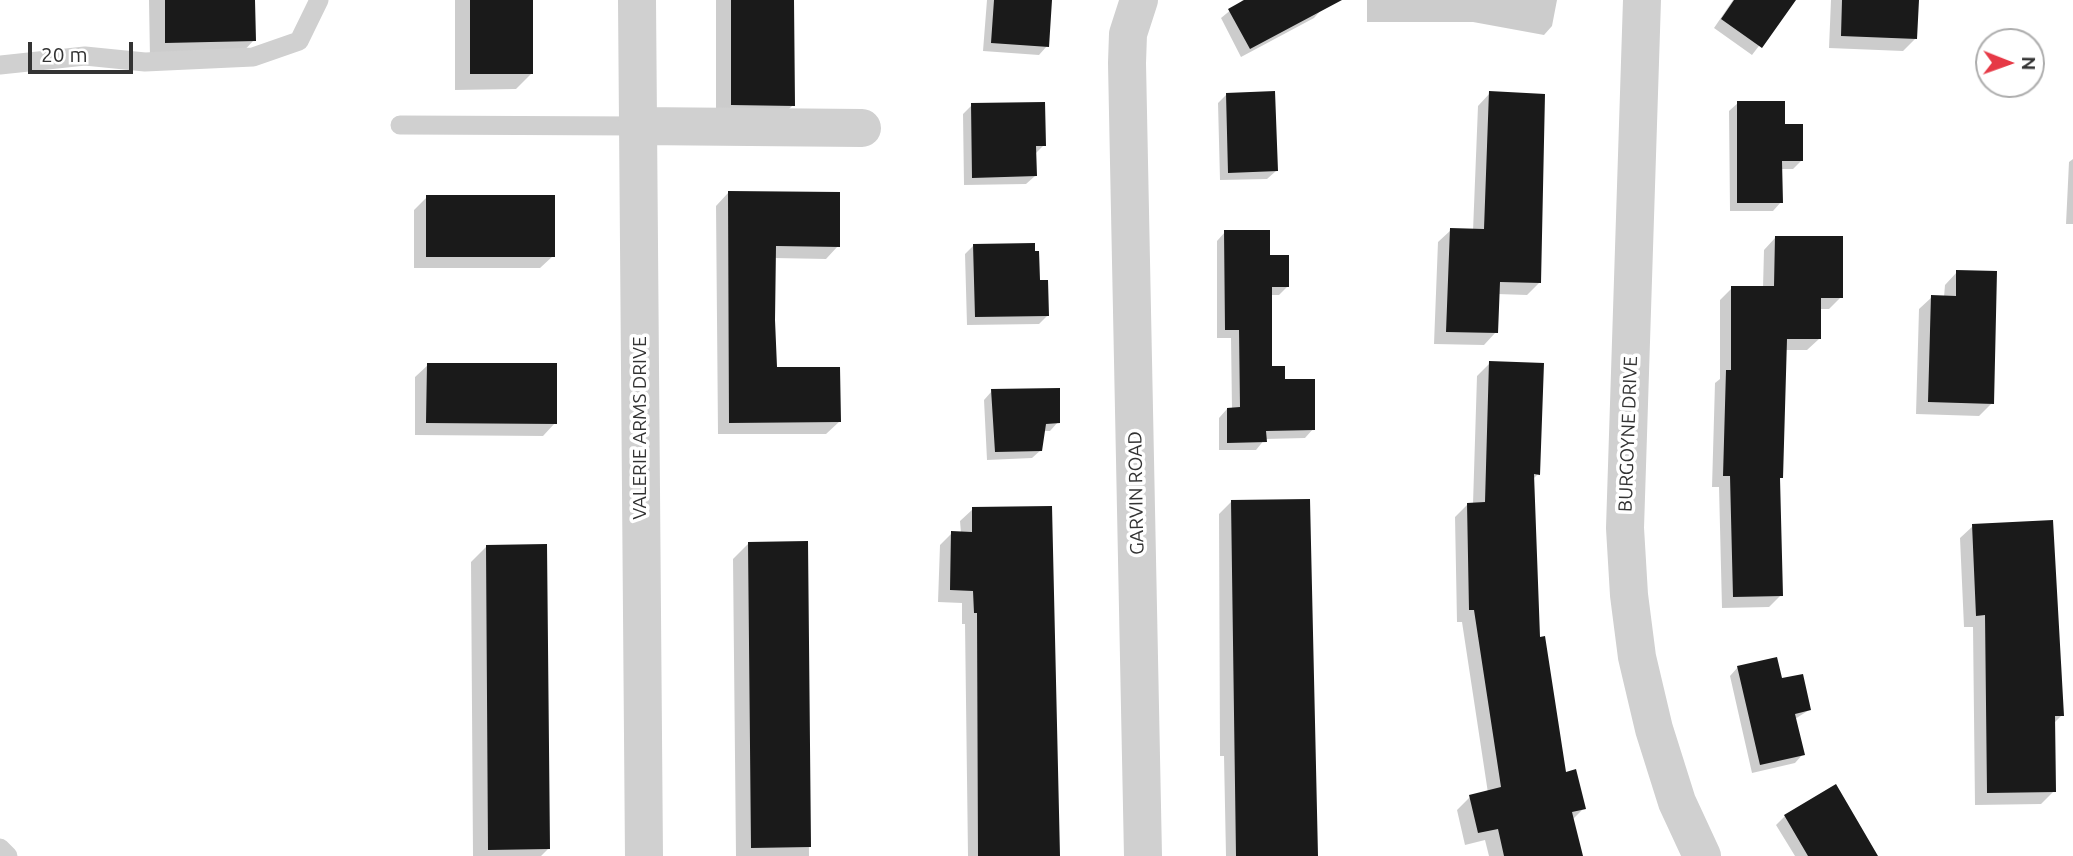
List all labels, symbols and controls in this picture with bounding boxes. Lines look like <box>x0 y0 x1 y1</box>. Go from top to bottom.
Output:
scale bar <box>32 28 136 72</box>
north arrow <box>1975 28 2045 98</box>
text: 20 m <box>41 42 88 66</box>
text: N <box>2018 56 2040 71</box>
street label: VALERIE ARMS DRIVE <box>629 336 651 520</box>
street label: BURGOYNE DRIVE <box>1614 356 1642 512</box>
street label: GARVIN ROAD <box>1124 431 1148 555</box>

